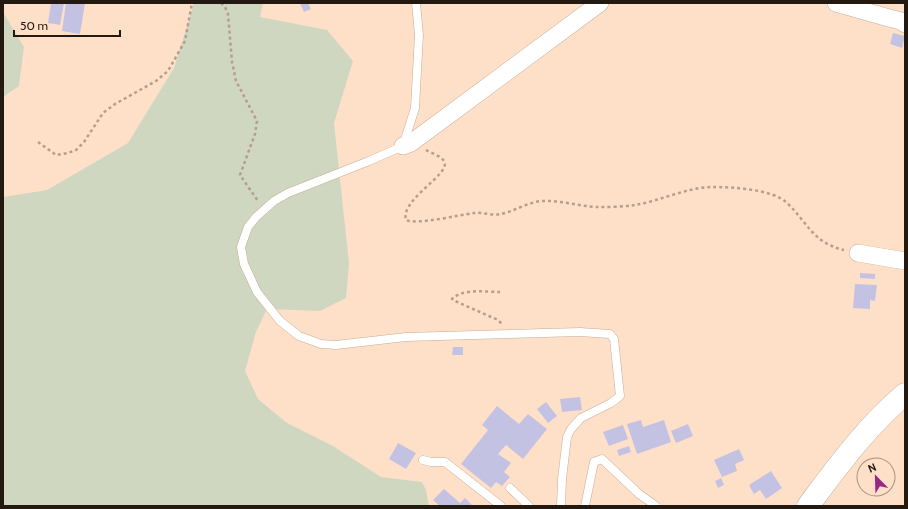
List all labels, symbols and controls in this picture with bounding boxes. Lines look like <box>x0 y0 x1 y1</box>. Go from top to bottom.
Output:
scale bar <box>14 12 120 38</box>
text: 50 m <box>20 18 48 33</box>
north arrow <box>856 457 896 497</box>
text: N <box>866 460 878 476</box>

